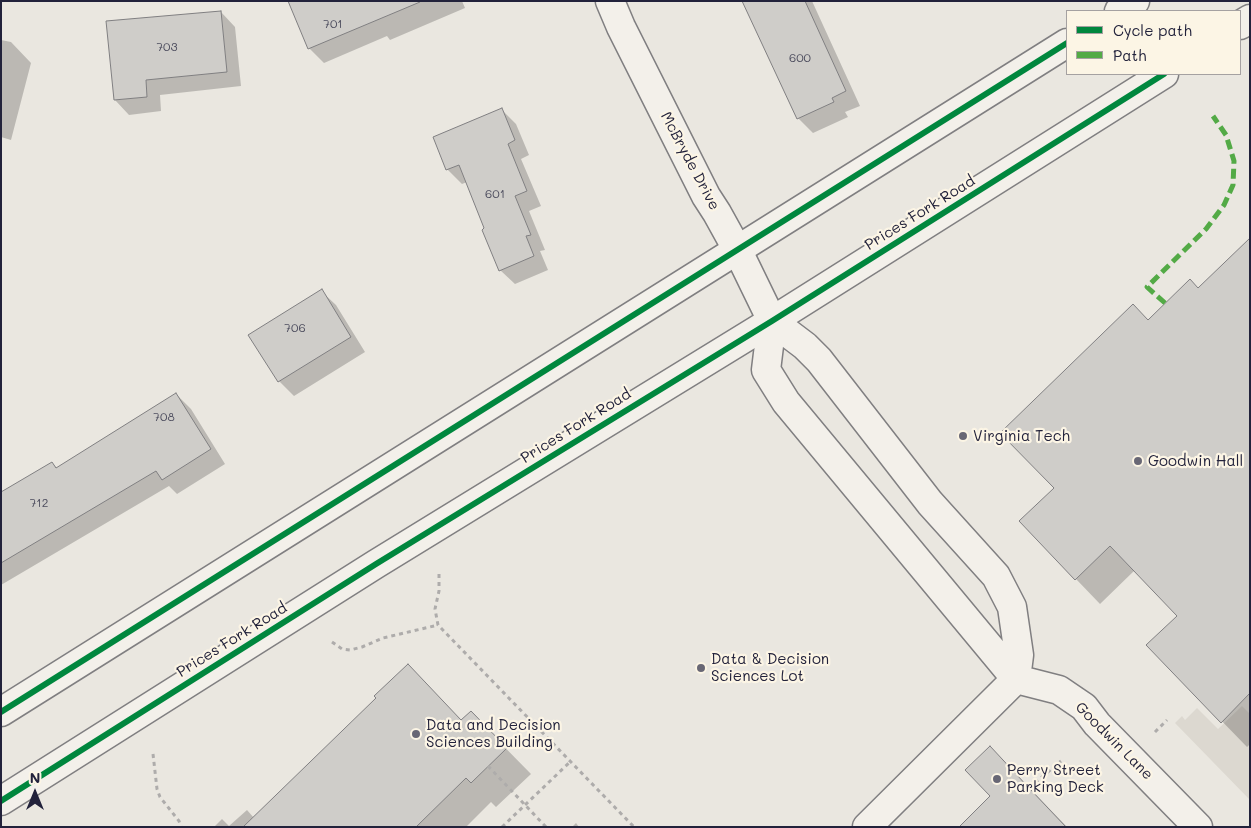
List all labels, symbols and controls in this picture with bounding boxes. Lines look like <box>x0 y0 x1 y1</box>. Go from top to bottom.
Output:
legend <box>1066 10 1241 75</box>
house number: 701 <box>323 17 343 31</box>
text: Cycle path <box>1113 20 1192 40</box>
house number: 703 <box>156 40 178 54</box>
text: Path <box>1113 45 1147 65</box>
house number: 600 <box>789 51 811 65</box>
street label: McBryde Drive <box>657 109 723 213</box>
street label: Prices Fork Road <box>862 172 978 254</box>
house number: 601 <box>485 187 505 201</box>
house number: 706 <box>284 321 306 335</box>
street label: Prices Fork Road <box>518 385 634 467</box>
house number: 708 <box>153 410 175 424</box>
place label: Virginia Tech <box>973 427 1070 445</box>
marker: Virginia Tech <box>957 430 969 442</box>
place label: Goodwin Hall <box>1148 452 1243 470</box>
marker: Goodwin Hall <box>1132 455 1144 467</box>
house number: 712 <box>30 496 48 510</box>
street label: Prices Fork Road <box>174 599 290 681</box>
place label: Data & Decision Sciences Lot <box>711 650 829 685</box>
marker: Data & Decision Sciences Lot <box>695 662 707 674</box>
street label: Goodwin Lane <box>1071 698 1157 784</box>
place label: Data and Decision Sciences Building <box>426 716 560 751</box>
marker: Data and Decision Sciences Building <box>410 728 422 740</box>
place label: Perry Street Parking Deck <box>1007 761 1104 796</box>
north arrow <box>10 768 60 818</box>
text: N <box>30 768 40 787</box>
marker: Perry Street Parking Deck <box>991 773 1003 785</box>

